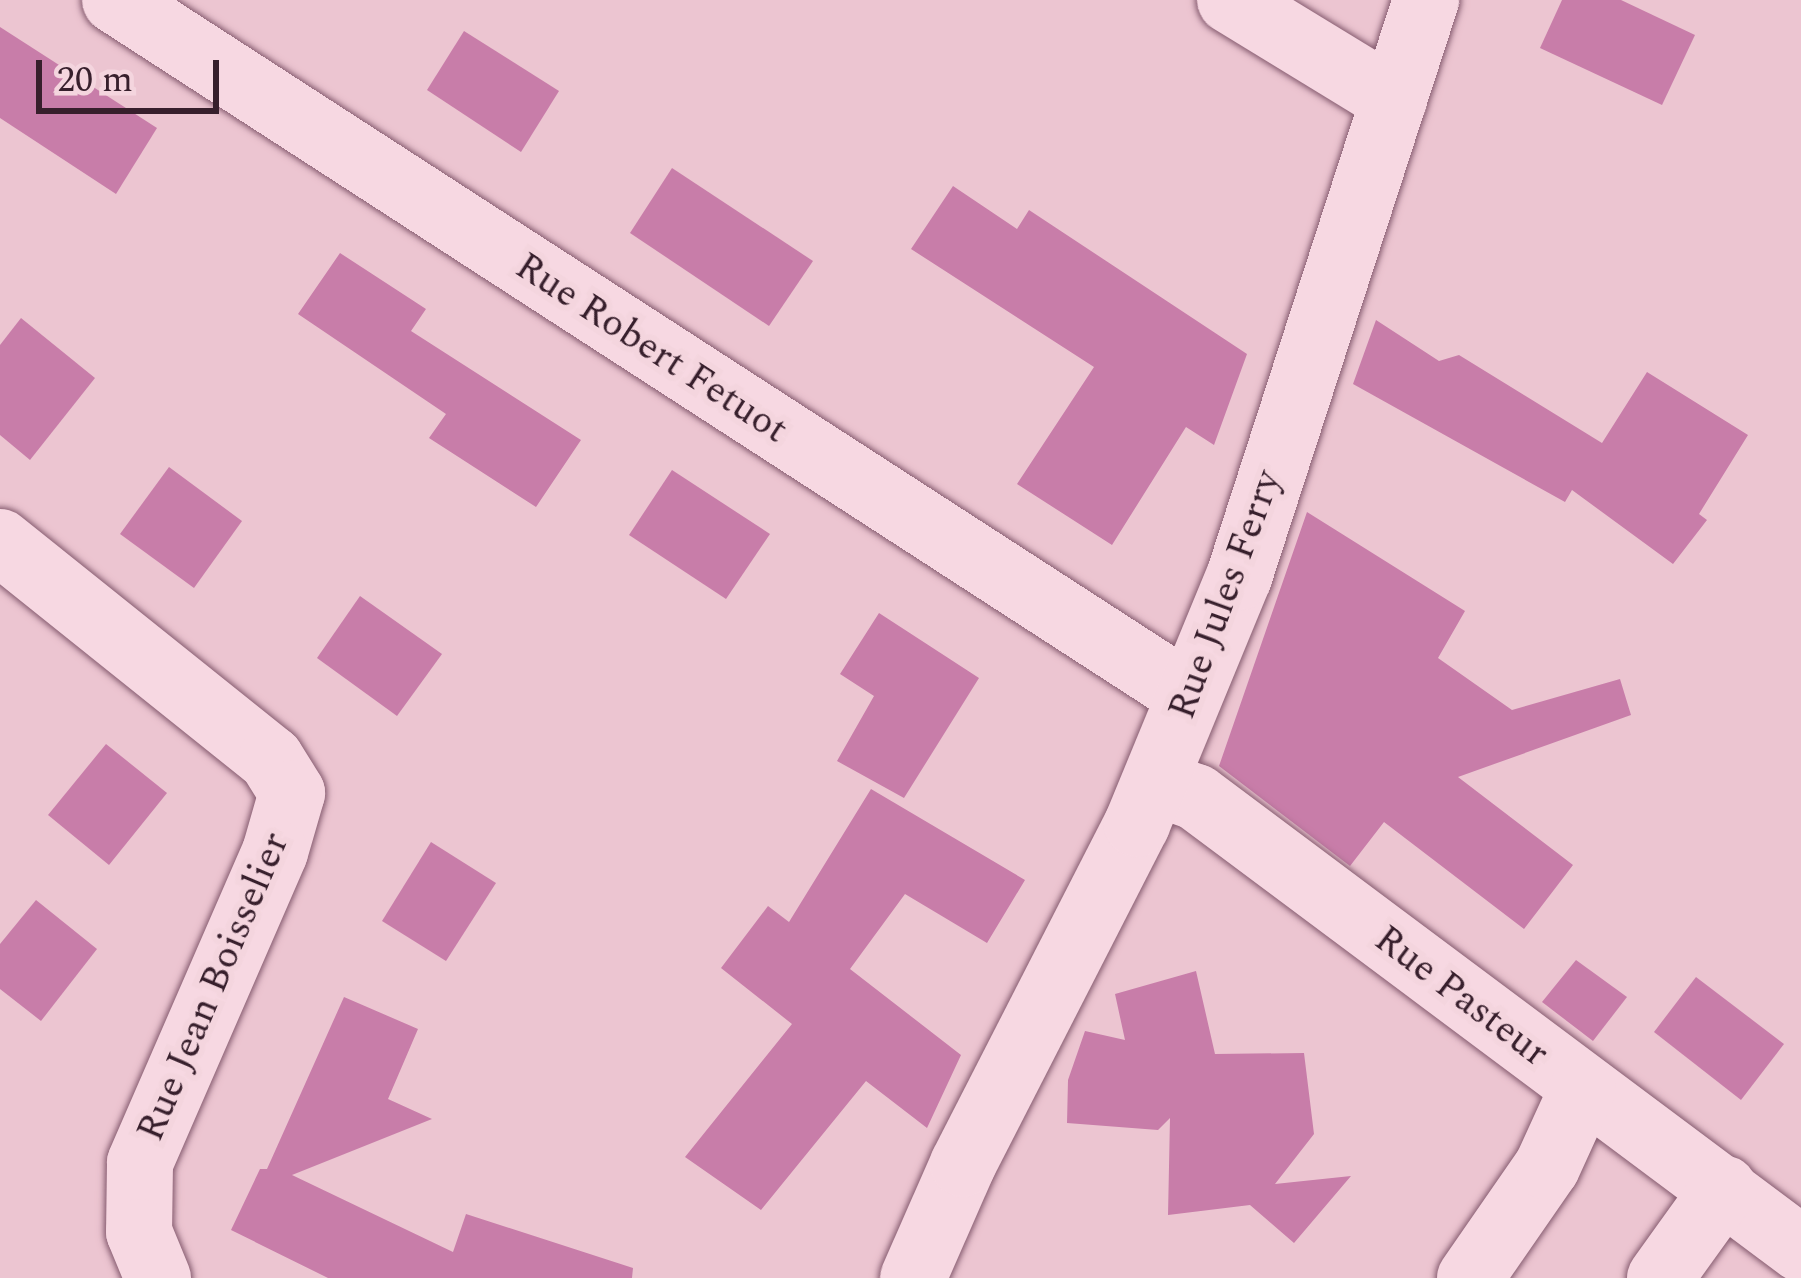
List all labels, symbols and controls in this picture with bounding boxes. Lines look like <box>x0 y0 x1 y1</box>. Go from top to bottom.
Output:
scale bar <box>42 36 225 110</box>
text: 20 m <box>57 53 133 108</box>
street label: Rue Robert Fetuot <box>506 244 796 454</box>
street label: Rue Jules Ferry <box>1159 464 1293 726</box>
street label: Rue Jean Boisselier <box>128 826 300 1148</box>
street label: Rue Pasteur <box>1365 916 1557 1078</box>

